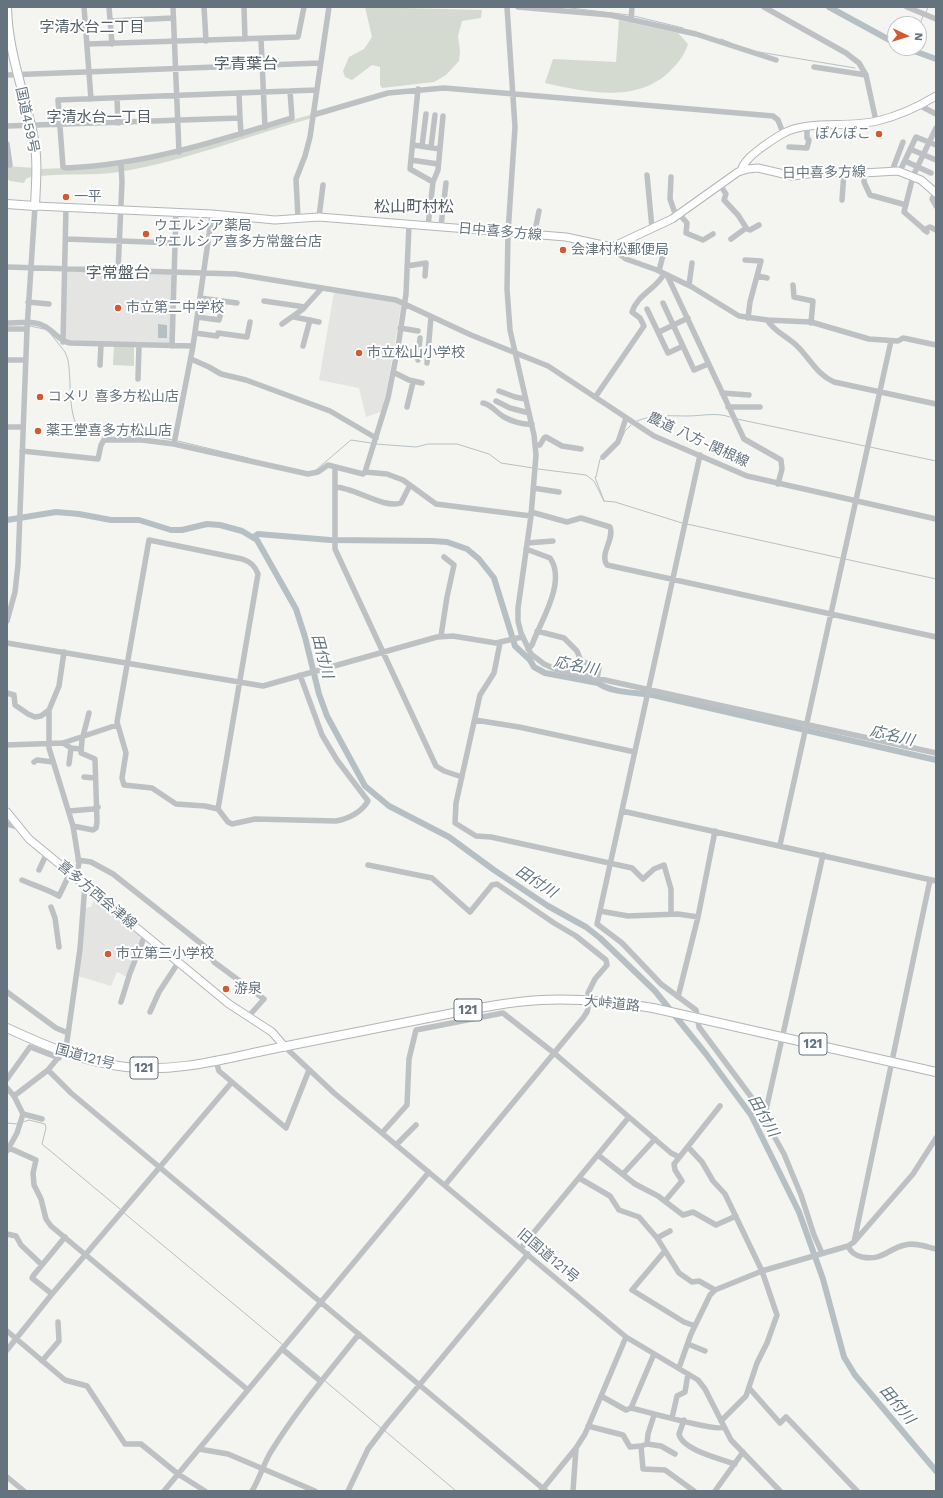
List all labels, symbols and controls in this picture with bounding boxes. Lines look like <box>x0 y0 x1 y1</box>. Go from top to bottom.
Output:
north arrow <box>887 16 927 56</box>
district label: 字清水台二丁目 <box>40 19 144 37</box>
text: N <box>912 32 925 41</box>
district label: 字青葉台 <box>214 54 278 74</box>
street label: 国道459号 <box>12 85 42 155</box>
district label: 字清水台一丁目 <box>47 109 151 127</box>
place label: ぽんぽこ <box>815 126 871 142</box>
marker: ぽんぽこ <box>874 129 884 139</box>
street label: 日中喜多方線 <box>782 164 866 182</box>
place label: 一平 <box>74 189 102 205</box>
marker: 一平 <box>61 192 71 202</box>
district label: 松山町村松 <box>374 197 454 217</box>
place label: ウエルシア薬局 ウエルシア喜多方常盤台店 <box>154 218 322 250</box>
street label: 日中喜多方線 <box>457 220 543 244</box>
marker: ウエルシア薬局 ウエルシア喜多方常盤台店 <box>141 229 151 239</box>
place label: 会津村松郵便局 <box>571 242 669 258</box>
marker: 会津村松郵便局 <box>558 245 568 255</box>
district label: 字常盤台 <box>86 263 150 283</box>
place label: 市立第二中学校 <box>126 300 224 316</box>
marker: 市立第二中学校 <box>113 303 123 313</box>
place label: 市立松山小学校 <box>367 345 465 361</box>
marker: 市立松山小学校 <box>354 348 364 358</box>
place label: コメリ 喜多方松山店 <box>48 389 179 405</box>
marker: コメリ 喜多方松山店 <box>35 392 45 402</box>
street label: 農道 八方-関根線 <box>645 409 751 471</box>
place label: 薬王堂喜多方松山店 <box>46 423 172 439</box>
marker: 薬王堂喜多方松山店 <box>33 426 43 436</box>
water label: 田付川 <box>307 632 337 680</box>
water label: 応名川 <box>552 653 600 679</box>
water label: 応名川 <box>868 722 916 750</box>
street label: 喜多方西会津線 <box>54 857 140 933</box>
water label: 田付川 <box>512 862 560 902</box>
place label: 市立第三小学校 <box>116 946 214 962</box>
marker: 市立第三小学校 <box>103 949 113 959</box>
place label: 游泉 <box>234 981 262 997</box>
marker: 游泉 <box>221 984 231 994</box>
street label: 大峠道路 <box>583 993 641 1015</box>
road number: 121 <box>454 999 482 1021</box>
road number: 121 <box>799 1033 827 1055</box>
street label: 国道121号 <box>53 1041 117 1073</box>
road number: 121 <box>130 1057 158 1079</box>
water label: 田付川 <box>744 1092 782 1140</box>
street label: 旧国道121号 <box>514 1225 582 1287</box>
water label: 田付川 <box>876 1382 918 1428</box>

